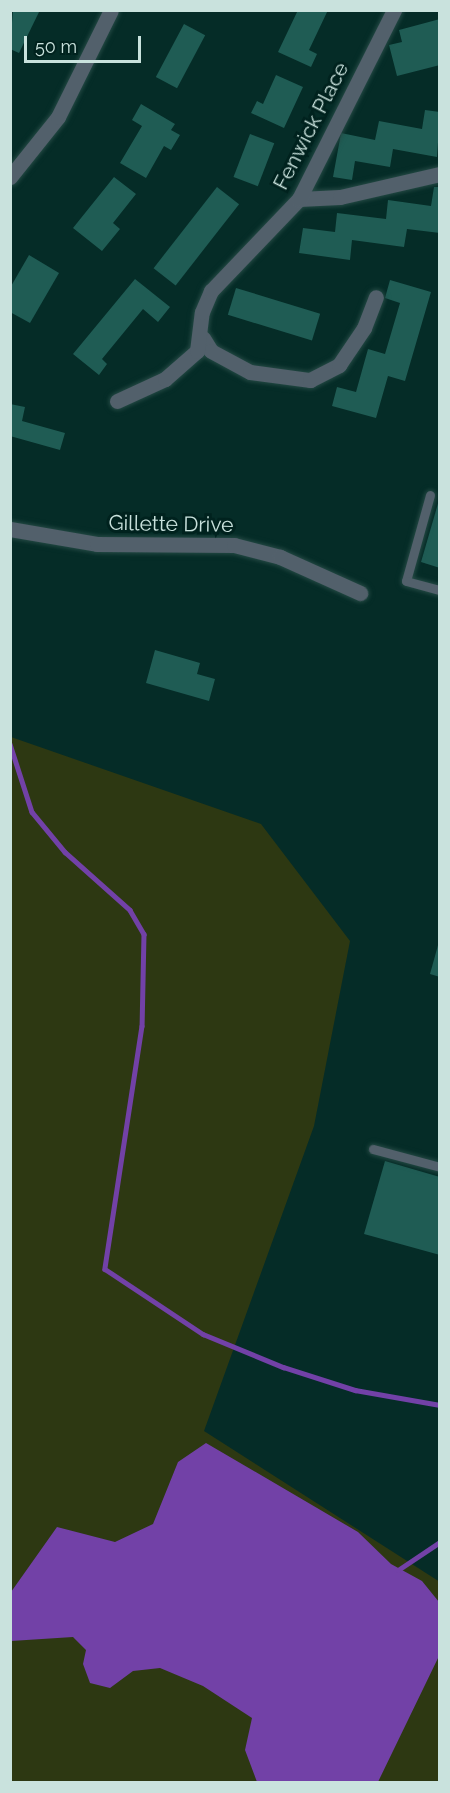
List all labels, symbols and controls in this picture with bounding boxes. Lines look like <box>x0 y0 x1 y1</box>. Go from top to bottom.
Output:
scale bar <box>27 24 144 62</box>
text: 50 m <box>35 36 77 57</box>
street label: Fenwick Place <box>268 58 354 194</box>
street label: Gillette Drive <box>108 510 234 538</box>

